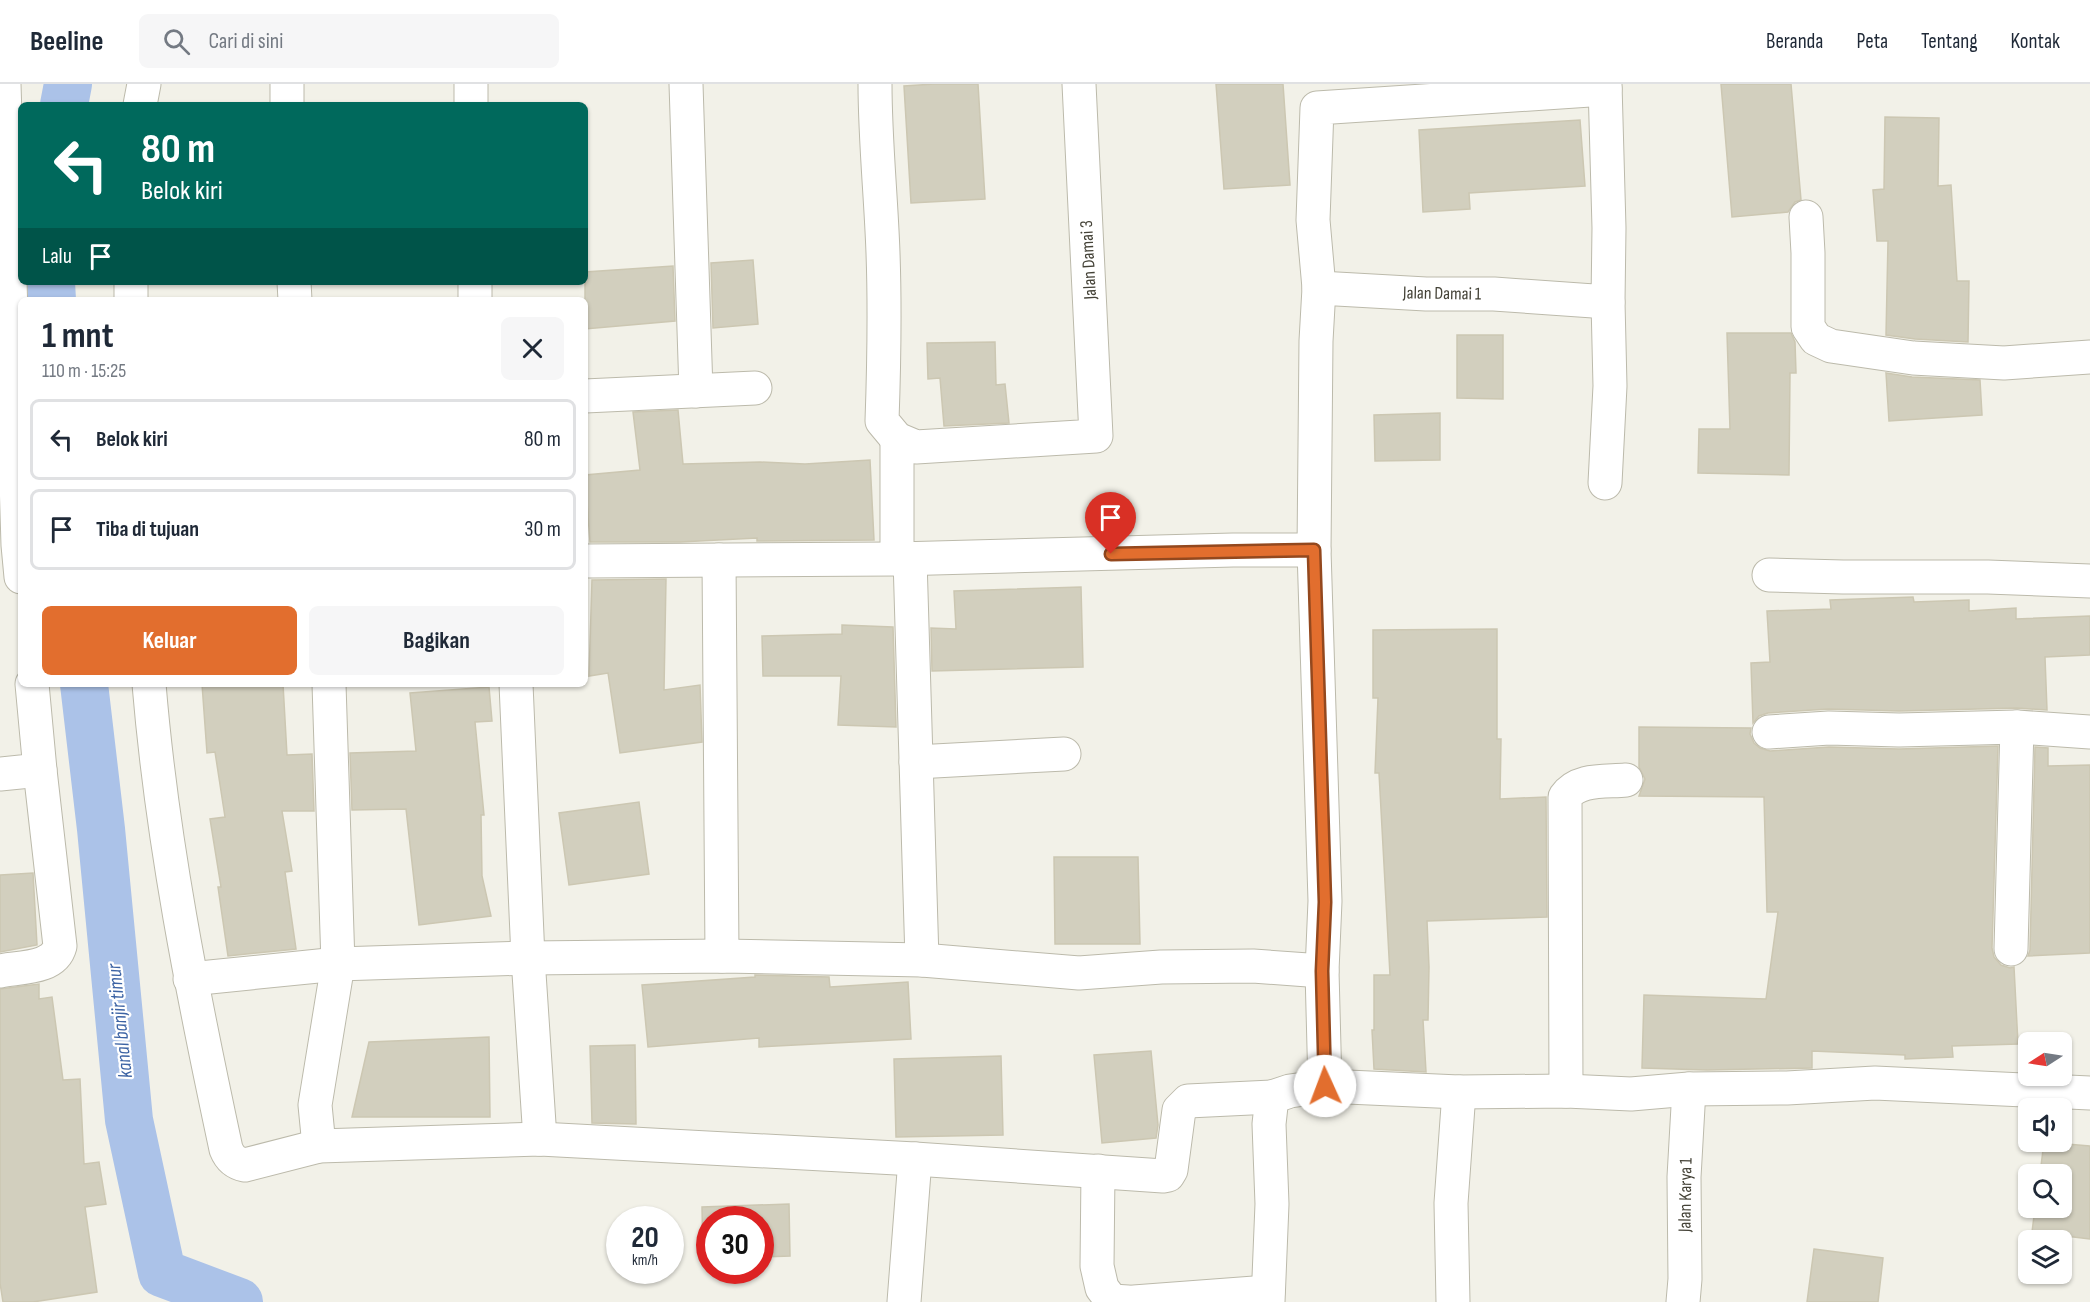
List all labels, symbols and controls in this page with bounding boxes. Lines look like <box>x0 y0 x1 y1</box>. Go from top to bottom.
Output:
search box <box>139 14 559 68</box>
text: Beeline <box>30 25 103 58</box>
icon: search <box>160 25 193 58</box>
text: Cari di sini <box>208 28 283 55</box>
text: Beranda <box>1766 29 1823 54</box>
text: Peta <box>1856 29 1888 54</box>
text: Tentang <box>1921 29 1978 54</box>
text: Kontak <box>2011 29 2060 54</box>
text: 80 m <box>141 124 215 175</box>
icon: left <box>42 126 120 204</box>
text: Belok kiri <box>141 175 223 207</box>
street label: Jalan Damai 3 <box>1076 220 1101 301</box>
icon: arrive <box>84 240 117 273</box>
text: Lalu <box>42 243 72 270</box>
street label: Jalan Damai 1 <box>1402 282 1482 305</box>
text: 1 mnt <box>42 315 114 358</box>
button: close <box>501 317 564 380</box>
text: 110 m · 15:25 <box>42 359 126 383</box>
icon: left <box>45 423 78 456</box>
text: Belok kiri <box>96 426 168 453</box>
text: 80 m <box>524 426 561 453</box>
pin <box>1085 492 1136 554</box>
icon: arrive <box>1094 501 1127 534</box>
icon: arrive <box>45 513 78 546</box>
text: Tiba di tujuan <box>96 516 199 543</box>
text: 30 m <box>524 516 561 543</box>
button: Keluar <box>42 606 297 675</box>
button: Bagikan <box>309 606 564 675</box>
water label: kanal banjir timur <box>102 961 138 1079</box>
north arrow <box>2018 1032 2072 1086</box>
map controls <box>2018 1032 2072 1284</box>
position arrow <box>1293 1054 1357 1118</box>
button: sound <box>2018 1098 2072 1152</box>
street label: Jalan Karya 1 <box>1674 1157 1697 1233</box>
button: search <box>2018 1164 2072 1218</box>
speed limit sign: 30 <box>696 1206 774 1284</box>
text: 20 <box>631 1220 659 1256</box>
button: layers <box>2018 1230 2072 1284</box>
text: km/h <box>632 1251 658 1270</box>

